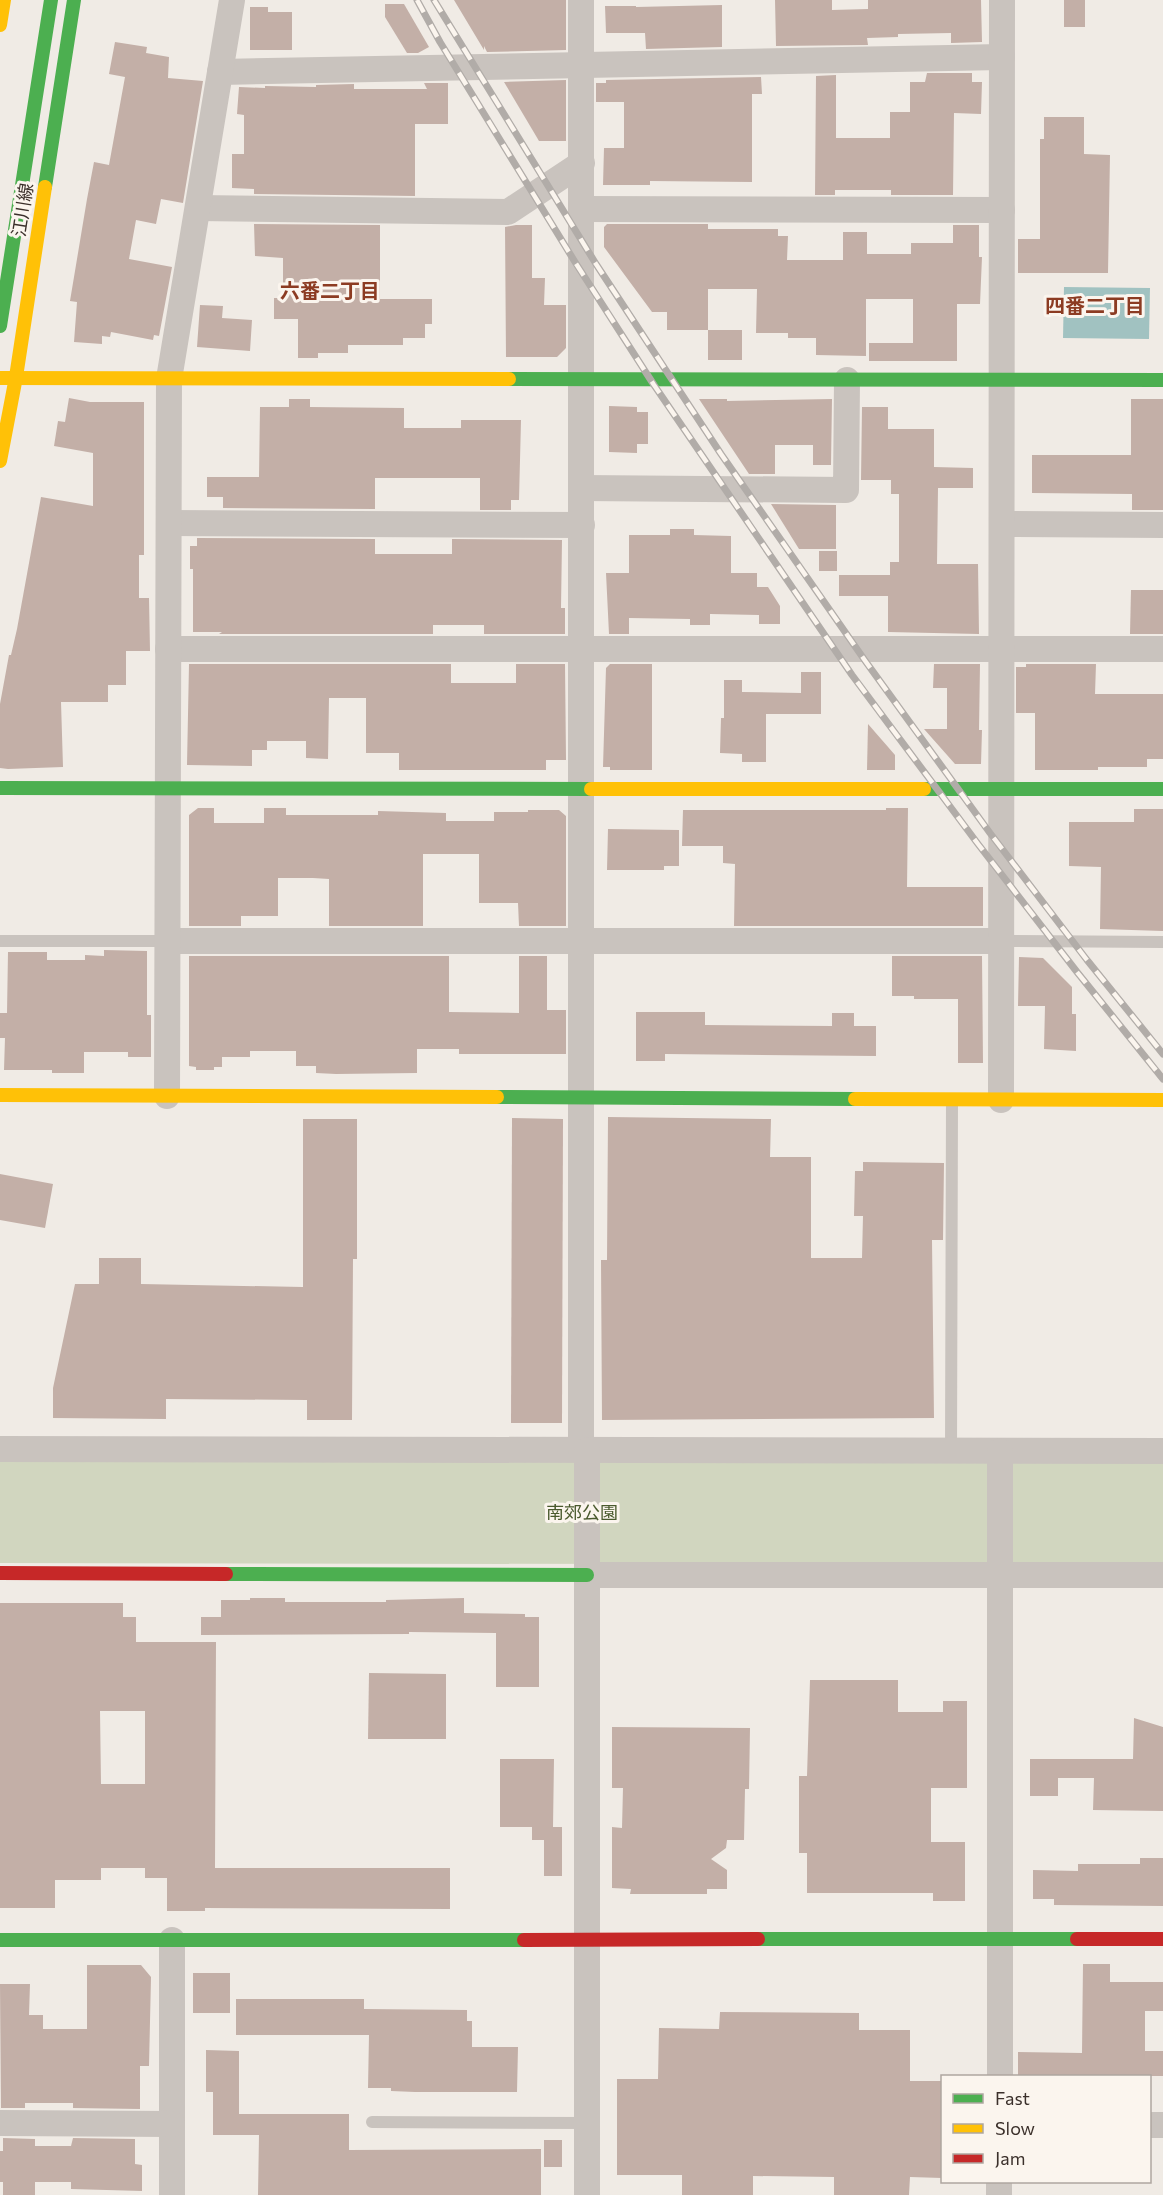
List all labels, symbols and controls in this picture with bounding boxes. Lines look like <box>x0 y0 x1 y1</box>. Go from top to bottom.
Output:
street label: 江川線 <box>7 181 37 238</box>
district label: 六番二丁目 <box>280 278 380 302</box>
district label: 四番二丁目 <box>1045 293 1145 317</box>
park label: 南郊公園 <box>546 1501 618 1523</box>
legend <box>941 2075 1151 2183</box>
text: Fast <box>995 2087 1030 2109</box>
text: Slow <box>995 2117 1035 2139</box>
text: Jam <box>995 2147 1025 2169</box>

